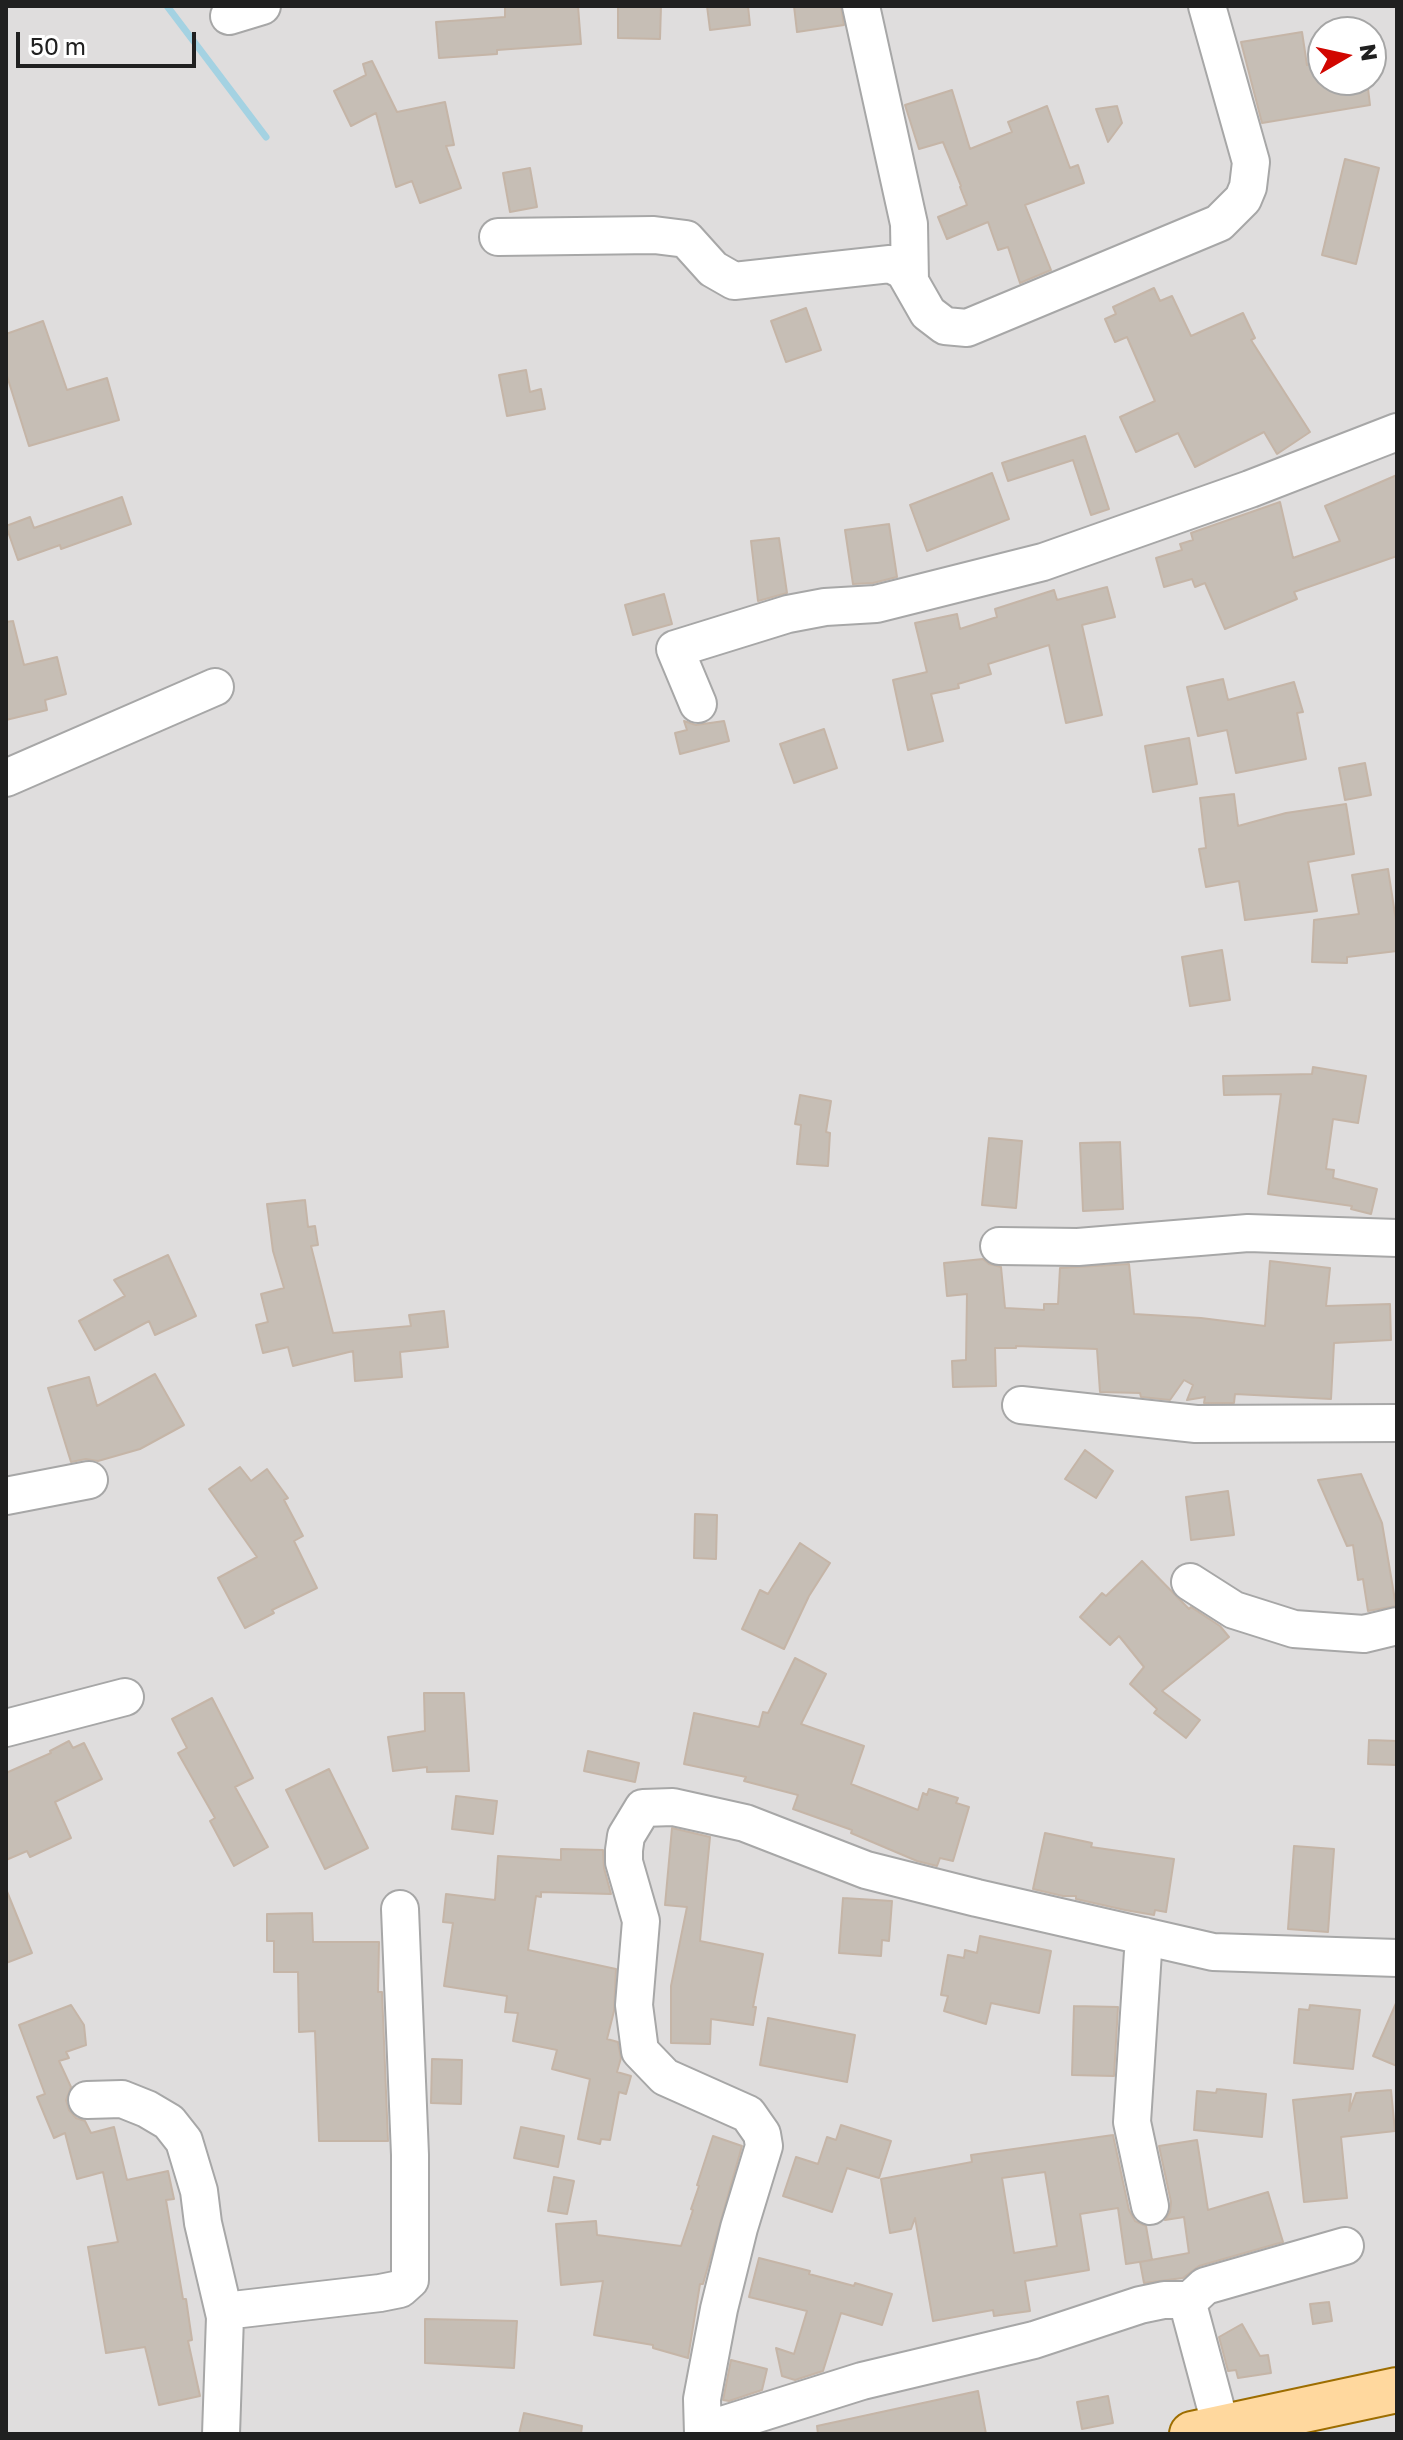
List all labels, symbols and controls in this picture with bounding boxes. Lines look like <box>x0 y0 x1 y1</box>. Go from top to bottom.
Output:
scale bar <box>20 16 200 66</box>
north arrow <box>1307 16 1387 96</box>
text: 50 m <box>30 31 86 60</box>
text: N <box>1355 42 1384 63</box>

